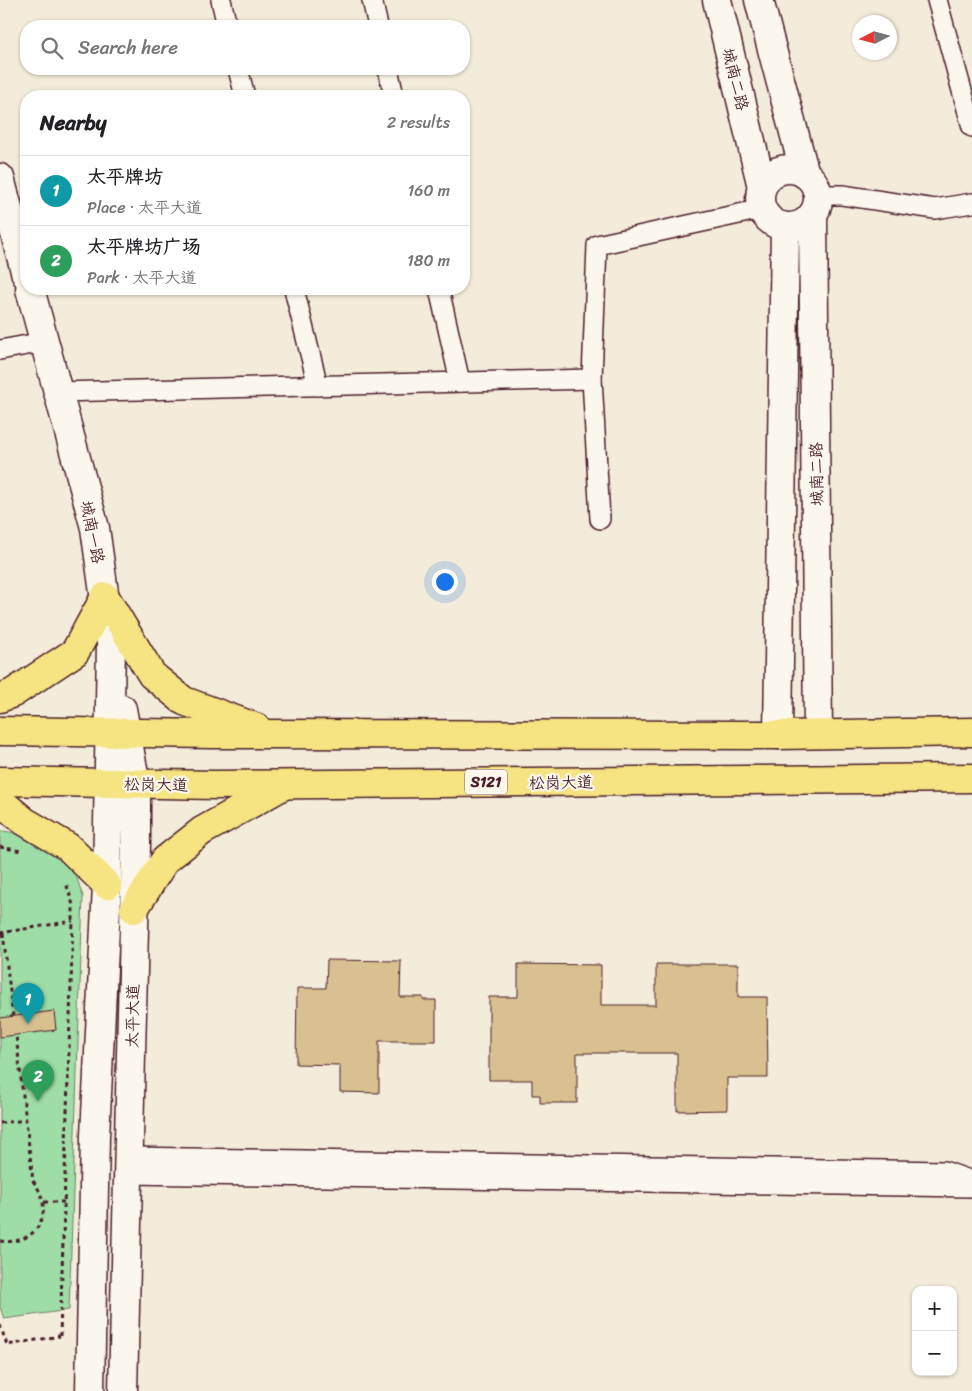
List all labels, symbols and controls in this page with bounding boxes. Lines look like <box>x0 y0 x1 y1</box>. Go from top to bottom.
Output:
north arrow <box>852 15 897 60</box>
search box <box>20 20 470 75</box>
text: Search here <box>78 31 178 64</box>
icon: search <box>38 34 66 62</box>
street label: 城南二路 <box>714 45 757 114</box>
text: Nearby <box>40 104 106 142</box>
text: 2 results <box>387 108 450 137</box>
text: 太平牌坊 <box>87 160 163 193</box>
text: 1 <box>53 176 59 205</box>
text: 160 m <box>407 176 450 205</box>
text: Place · 太平大道 <box>87 193 202 222</box>
text: 太平牌坊广场 <box>87 230 201 263</box>
text: 2 <box>51 246 61 275</box>
text: 180 m <box>407 246 450 275</box>
text: Park · 太平大道 <box>87 263 196 292</box>
street label: 城南二路 <box>801 442 832 506</box>
street label: 城南一路 <box>72 498 113 566</box>
your location <box>432 569 458 595</box>
street label: 松岗大道 <box>529 767 593 798</box>
street label: 松岗大道 <box>124 769 188 800</box>
road number: S121 <box>465 770 507 794</box>
pin: 1 <box>12 983 44 1024</box>
street label: 太平大道 <box>117 984 148 1048</box>
pin: 2 <box>22 1060 54 1101</box>
map controls <box>912 1286 957 1376</box>
button: + <box>912 1286 957 1331</box>
button: − <box>912 1331 957 1376</box>

